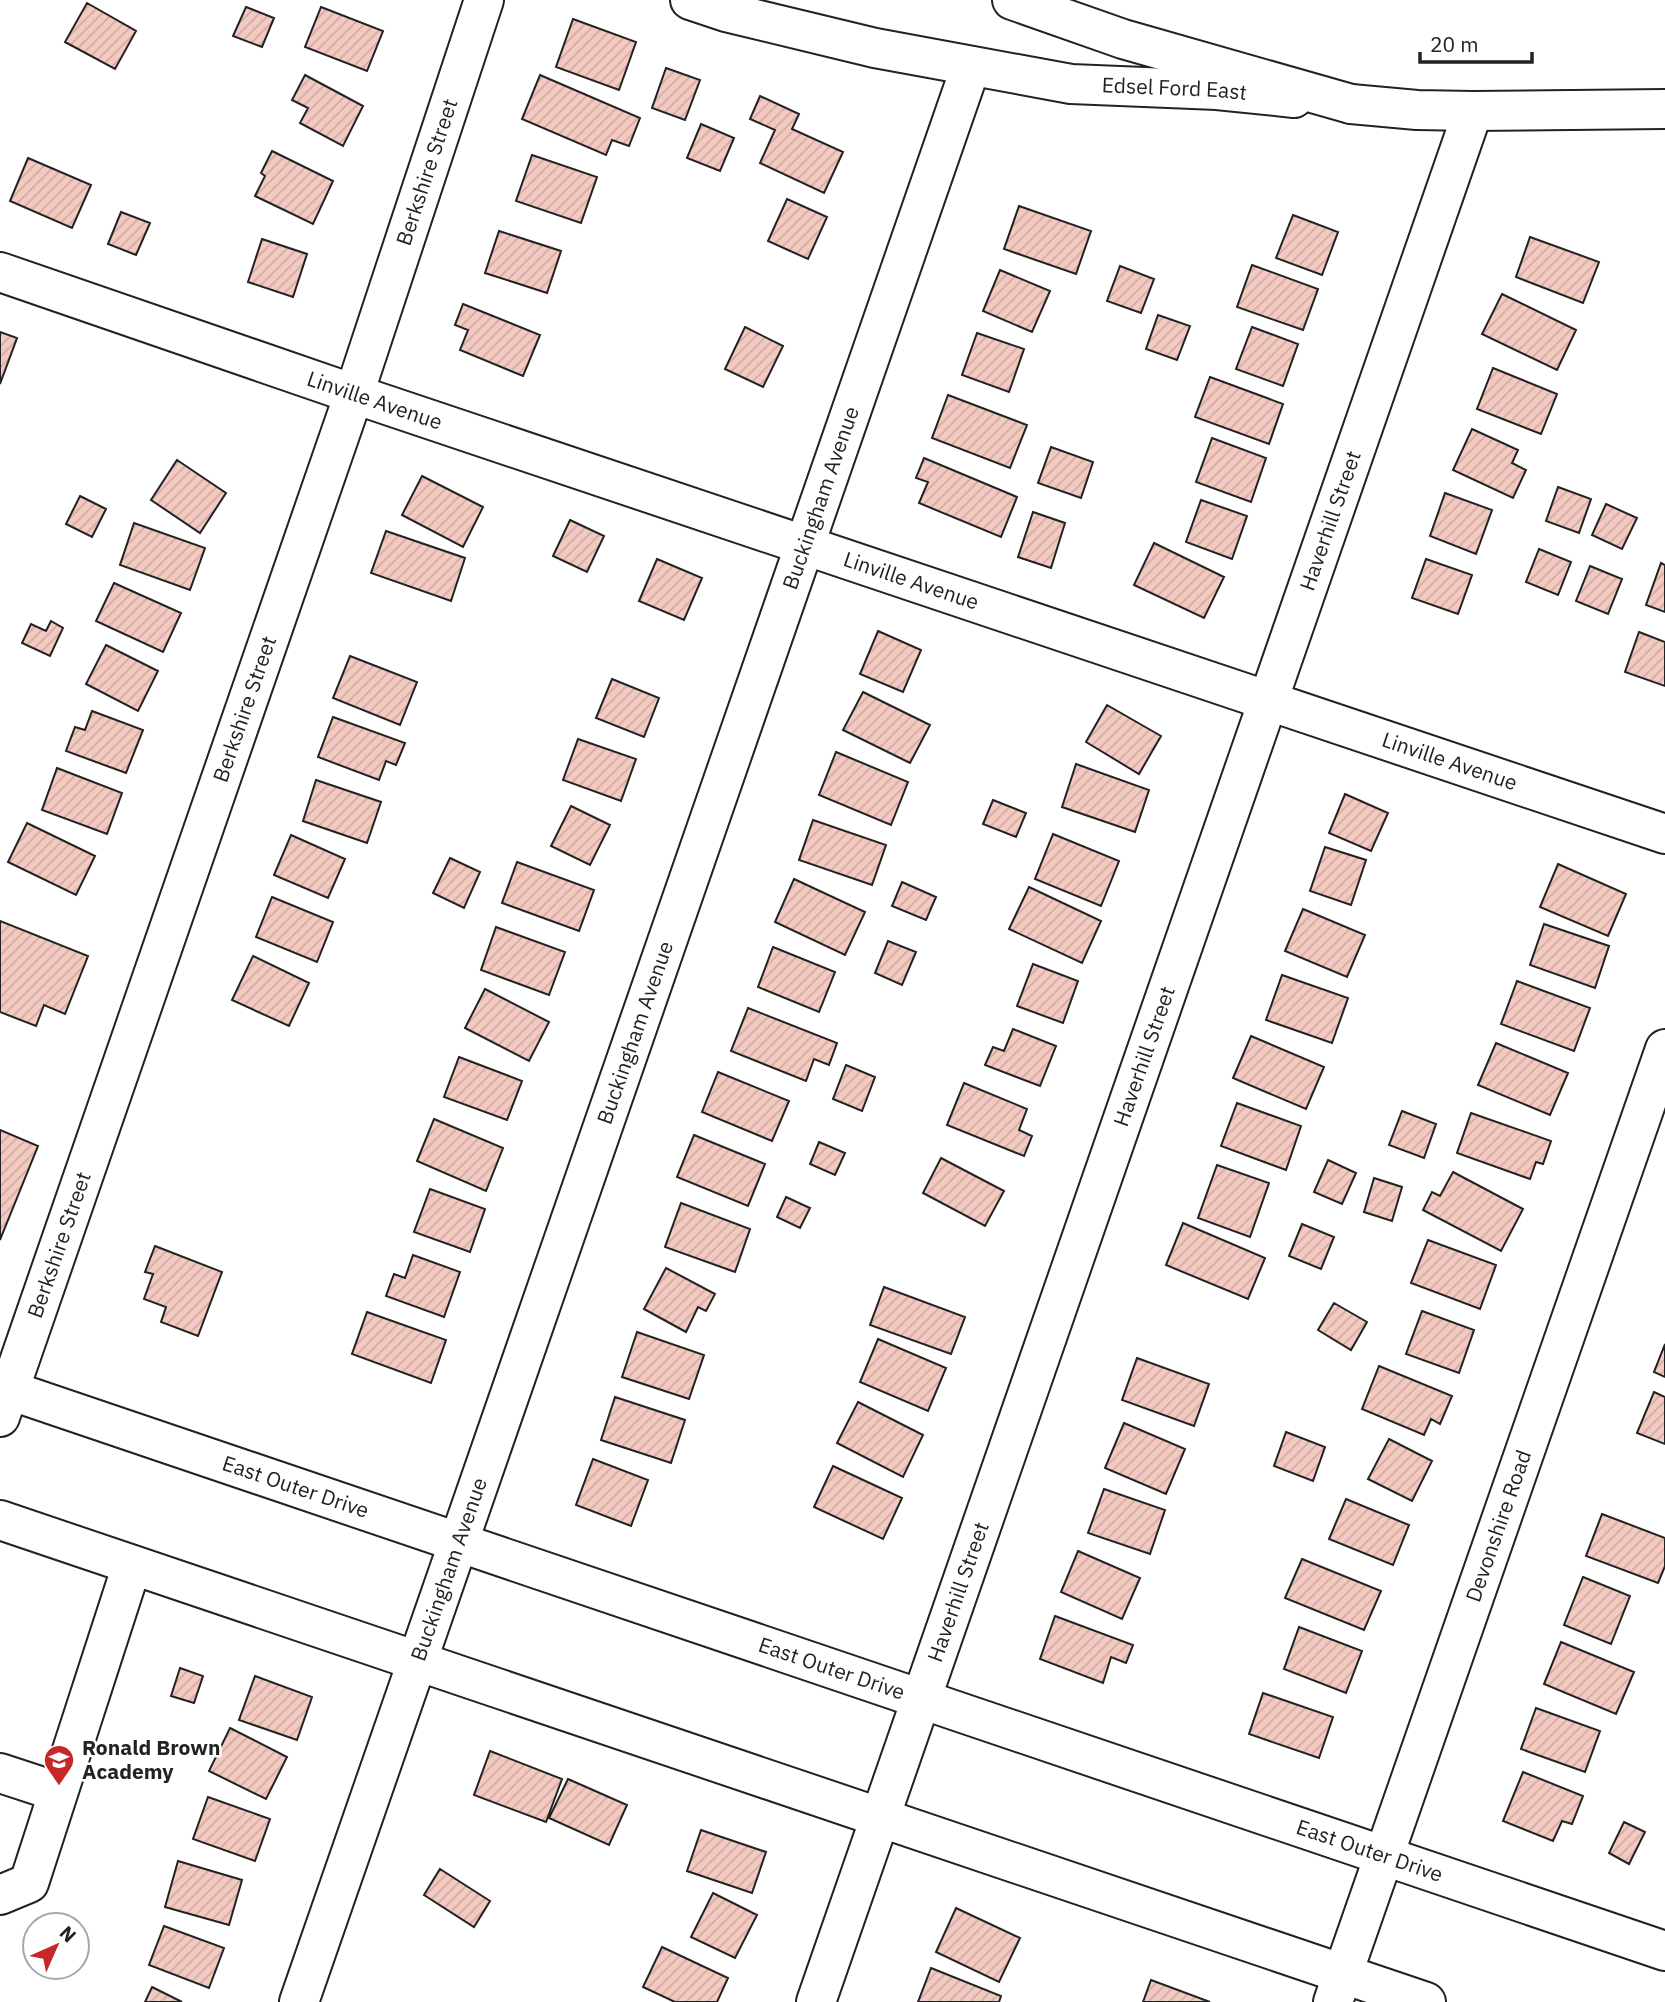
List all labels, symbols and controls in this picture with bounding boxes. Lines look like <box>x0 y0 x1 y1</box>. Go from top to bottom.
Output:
scale bar <box>1420 21 1532 65</box>
text: 20 m <box>1430 30 1479 58</box>
street label: Edsel Ford East <box>1101 70 1248 106</box>
street label: Berkshire Street <box>389 95 463 249</box>
street label: Linville Avenue <box>303 364 446 436</box>
street label: Buckingham Avenue <box>775 402 865 593</box>
street label: Haverhill Street <box>1292 447 1367 594</box>
street label: Linville Avenue <box>840 544 983 616</box>
street label: Berkshire Street <box>206 632 282 786</box>
street label: Linville Avenue <box>1378 725 1521 796</box>
street label: Buckingham Avenue <box>590 937 679 1128</box>
street label: Haverhill Street <box>1106 982 1181 1130</box>
street label: Berkshire Street <box>20 1168 97 1322</box>
street label: Devonshire Road <box>1458 1446 1537 1605</box>
street label: East Outer Drive <box>219 1448 373 1524</box>
street label: Buckingham Avenue <box>403 1474 493 1664</box>
street label: Haverhill Street <box>920 1518 995 1665</box>
street label: East Outer Drive <box>755 1630 909 1706</box>
place label: Ronald Brown Academy <box>82 1733 220 1785</box>
school or university icon: Ronald Brown Academy <box>42 1743 76 1787</box>
street label: East Outer Drive <box>1293 1812 1447 1888</box>
north arrow <box>21 1911 91 1981</box>
text: N <box>55 1921 81 1947</box>

